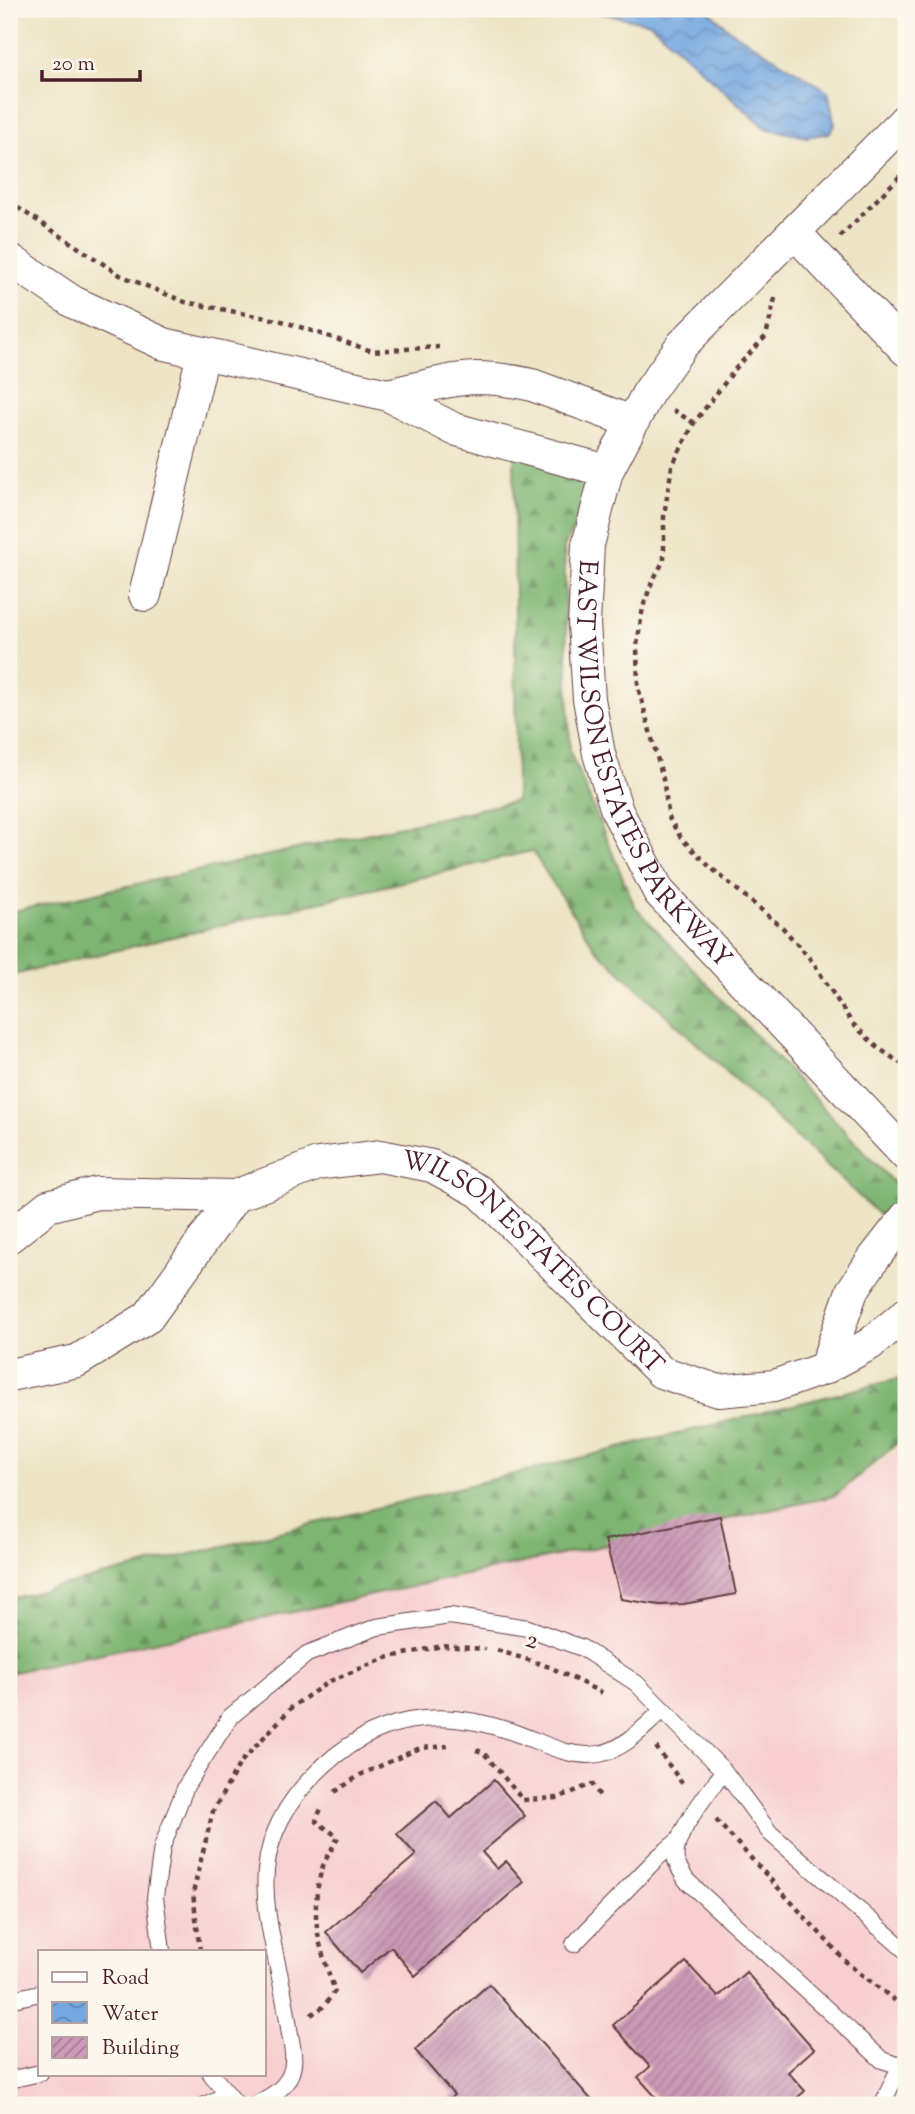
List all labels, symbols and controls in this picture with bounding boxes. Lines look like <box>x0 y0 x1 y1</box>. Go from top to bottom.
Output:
scale bar <box>42 38 140 82</box>
text: 20 m <box>52 50 95 80</box>
street label: EAST WILSON ESTATES PARKWAY <box>565 559 740 977</box>
street label: WILSON ESTATES COURT <box>399 1142 672 1383</box>
street label: 2 <box>521 1622 543 1660</box>
legend <box>38 1950 266 2076</box>
text: Road <box>102 1964 149 1994</box>
text: Water <box>102 2000 159 2030</box>
text: Building <box>102 2034 179 2064</box>

